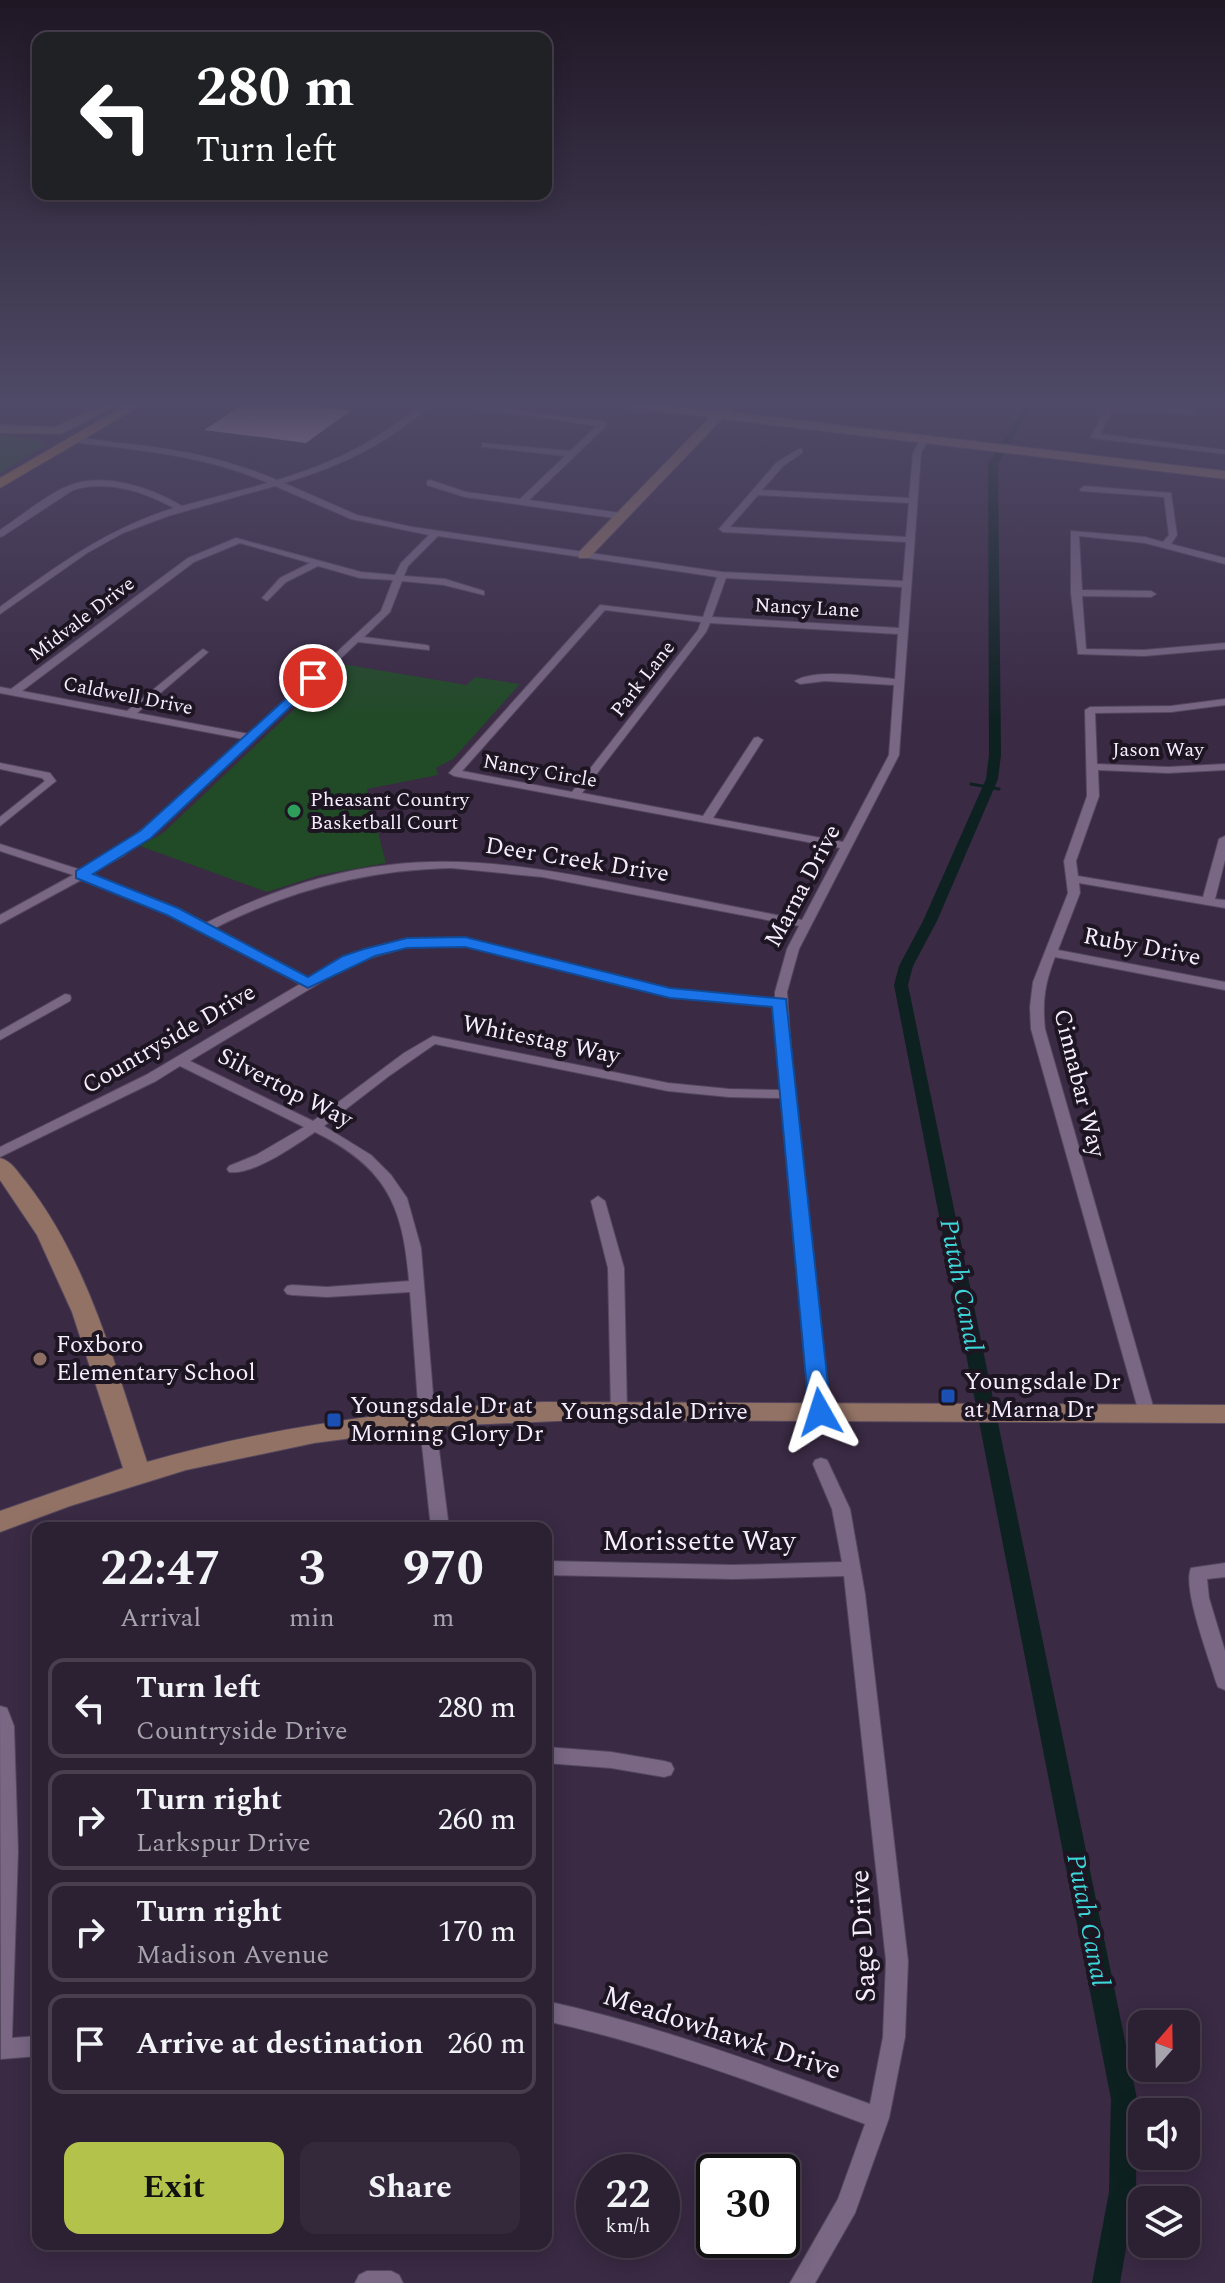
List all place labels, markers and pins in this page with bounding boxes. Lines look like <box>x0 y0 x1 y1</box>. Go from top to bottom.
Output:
pin <box>279 644 347 712</box>
place label: Pheasant Country Basketball Court <box>310 785 470 838</box>
marker: Pheasant Country Basketball Court <box>285 802 303 820</box>
place label: Foxboro Elementary School <box>56 1327 256 1391</box>
marker: Foxboro Elementary School <box>31 1350 49 1368</box>
place label: Youngsdale Dr at Marna Dr <box>964 1364 1121 1428</box>
marker: Youngsdale Dr at Marna Dr <box>939 1387 957 1405</box>
place label: Youngsdale Dr at Morning Glory Dr <box>350 1388 543 1452</box>
marker: Youngsdale Dr at Morning Glory Dr <box>325 1411 343 1429</box>

